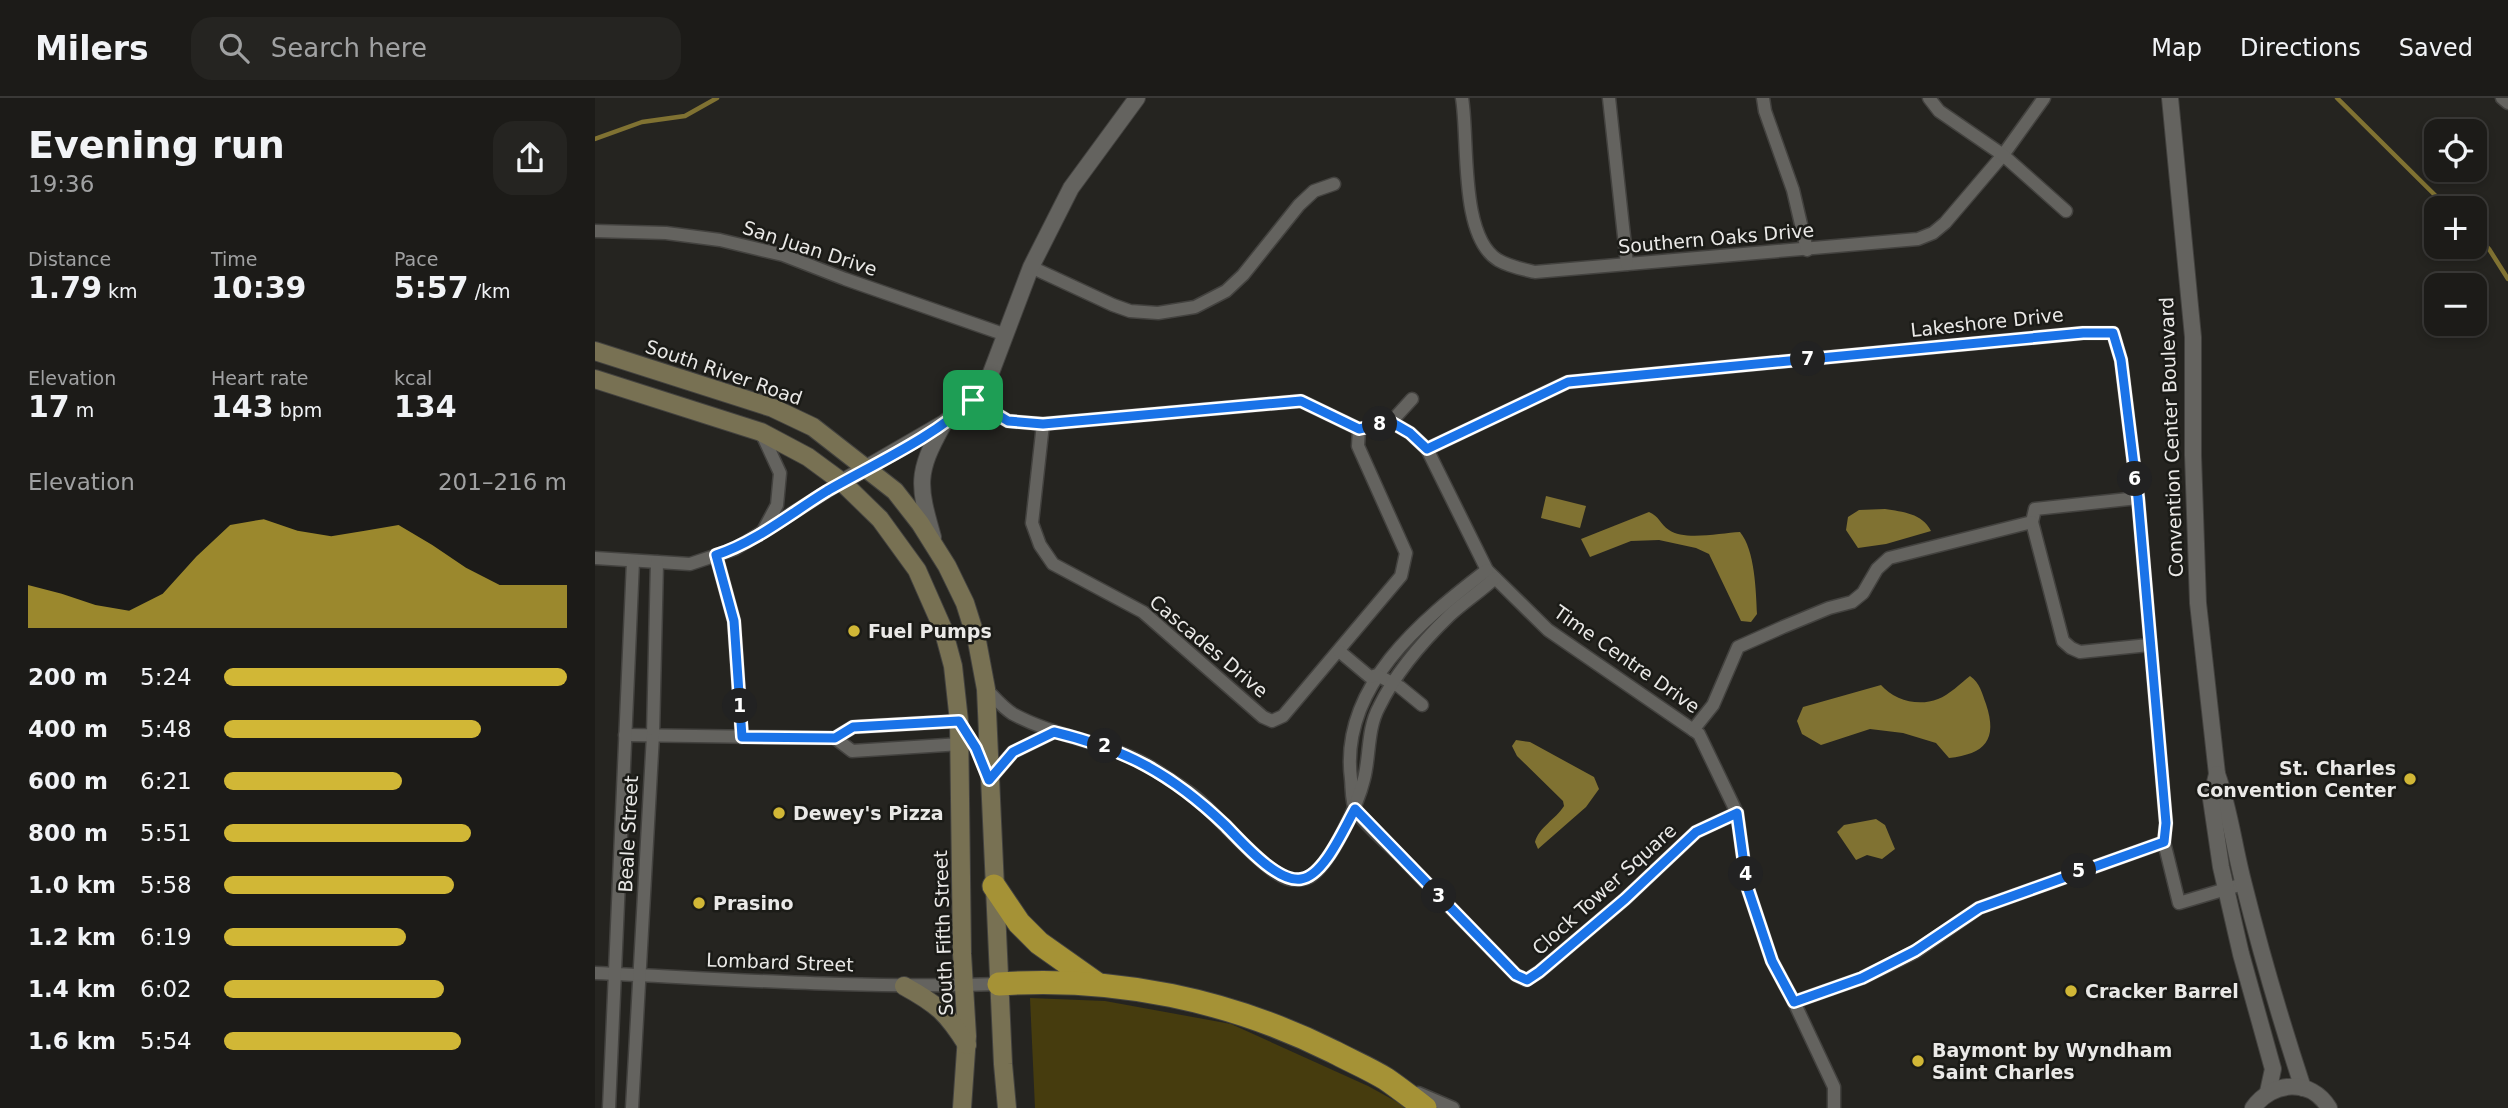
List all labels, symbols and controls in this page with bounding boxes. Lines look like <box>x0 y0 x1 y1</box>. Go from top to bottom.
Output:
search box <box>191 17 681 80</box>
text: Milers <box>35 29 149 68</box>
icon: search <box>215 29 253 67</box>
text: Search here <box>271 33 427 63</box>
text: Map <box>2151 34 2202 62</box>
text: Directions <box>2240 34 2361 62</box>
text: Saved <box>2399 34 2473 62</box>
map controls <box>2424 119 2487 336</box>
button: locate <box>2424 119 2487 182</box>
button: share <box>493 121 567 195</box>
text: Evening run <box>28 123 285 167</box>
text: 19:36 <box>28 171 94 197</box>
button: + <box>2424 196 2487 259</box>
street label: San Juan Drive <box>740 216 880 280</box>
street label: Southern Oaks Drive <box>1617 218 1815 258</box>
text: Distance <box>28 248 111 270</box>
text: Time <box>211 248 258 270</box>
text: Pace <box>394 248 438 270</box>
text: 1.79 <box>28 270 102 305</box>
text: 10:39 <box>211 270 307 305</box>
text: 5:57 <box>394 270 469 305</box>
button: − <box>2424 273 2487 336</box>
text: km <box>102 280 138 302</box>
text: /km <box>469 280 511 302</box>
street label: Convention Center Boulevard <box>2155 296 2187 578</box>
street label: Lakeshore Drive <box>1909 303 2065 341</box>
street label: South River Road <box>643 335 805 409</box>
pin: 7 <box>1791 342 1825 376</box>
text: 7 <box>1801 347 1814 369</box>
text: Elevation <box>28 367 116 389</box>
text: Heart rate <box>211 367 309 389</box>
text: kcal <box>394 367 432 389</box>
pin <box>943 370 1003 430</box>
icon: arrive <box>954 381 992 419</box>
text: 17 <box>28 389 70 424</box>
text: 143 <box>211 389 274 424</box>
text: 134 <box>394 389 457 424</box>
text: m <box>70 399 94 421</box>
text: bpm <box>274 399 322 421</box>
pin: 8 <box>1363 406 1397 442</box>
text: 8 <box>1373 412 1386 434</box>
pin: 6 <box>2117 462 2153 496</box>
text: 6 <box>2128 467 2141 489</box>
text: Elevation <box>28 469 135 495</box>
text: 201–216 m <box>438 469 567 495</box>
street label: Cascades Drive <box>1146 590 1272 702</box>
street label: Time Centre Drive <box>1549 600 1704 718</box>
place label: Fuel Pumps <box>868 620 992 642</box>
marker: Fuel Pumps <box>846 623 862 639</box>
text: 200 m <box>28 664 108 690</box>
text: 5:24 <box>140 664 192 690</box>
pin: 1 <box>723 688 757 724</box>
text: 1 <box>733 694 746 716</box>
text: 400 m <box>28 716 108 742</box>
text: 5:48 <box>140 716 192 742</box>
pin: 2 <box>1087 728 1123 764</box>
text: 2 <box>1098 734 1111 756</box>
place label: St. Charles Convention Center <box>2196 757 2397 801</box>
text: 600 m <box>28 768 108 794</box>
text: 6:21 <box>140 768 192 794</box>
marker: St. Charles Convention Center <box>2402 771 2418 787</box>
street label: Beale Street <box>614 775 642 893</box>
place label: Dewey's Pizza <box>793 802 944 824</box>
marker: Dewey's Pizza <box>771 805 787 821</box>
street label: Clock Tower Square <box>1528 819 1680 959</box>
text: 800 m <box>28 820 108 846</box>
text: 5:51 <box>140 820 192 846</box>
street label: South Fifth Street <box>929 850 957 1016</box>
pin: 5 <box>2061 854 2097 888</box>
pin: 4 <box>1729 856 1763 892</box>
text: 5 <box>2072 859 2085 881</box>
text: 4 <box>1739 862 1752 884</box>
text: 1.0 km <box>28 872 116 898</box>
text: 5:58 <box>140 872 192 898</box>
pin: 3 <box>1421 878 1457 914</box>
text: 3 <box>1432 884 1445 906</box>
place label: Prasino <box>713 892 794 914</box>
marker: Prasino <box>691 895 707 911</box>
text: 1.2 km <box>28 924 116 950</box>
text: 6:19 <box>140 924 192 950</box>
street label: Lombard Street <box>706 948 854 976</box>
text: 1.4 km <box>28 976 116 1002</box>
text: 6:02 <box>140 976 192 1002</box>
place label: Cracker Barrel <box>2085 980 2239 1002</box>
marker: Cracker Barrel <box>2063 983 2079 999</box>
text: 1.6 km <box>28 1028 116 1054</box>
text: 5:54 <box>140 1028 192 1054</box>
place label: Baymont by Wyndham Saint Charles <box>1932 1039 2172 1083</box>
marker: Baymont by Wyndham Saint Charles <box>1910 1053 1926 1069</box>

